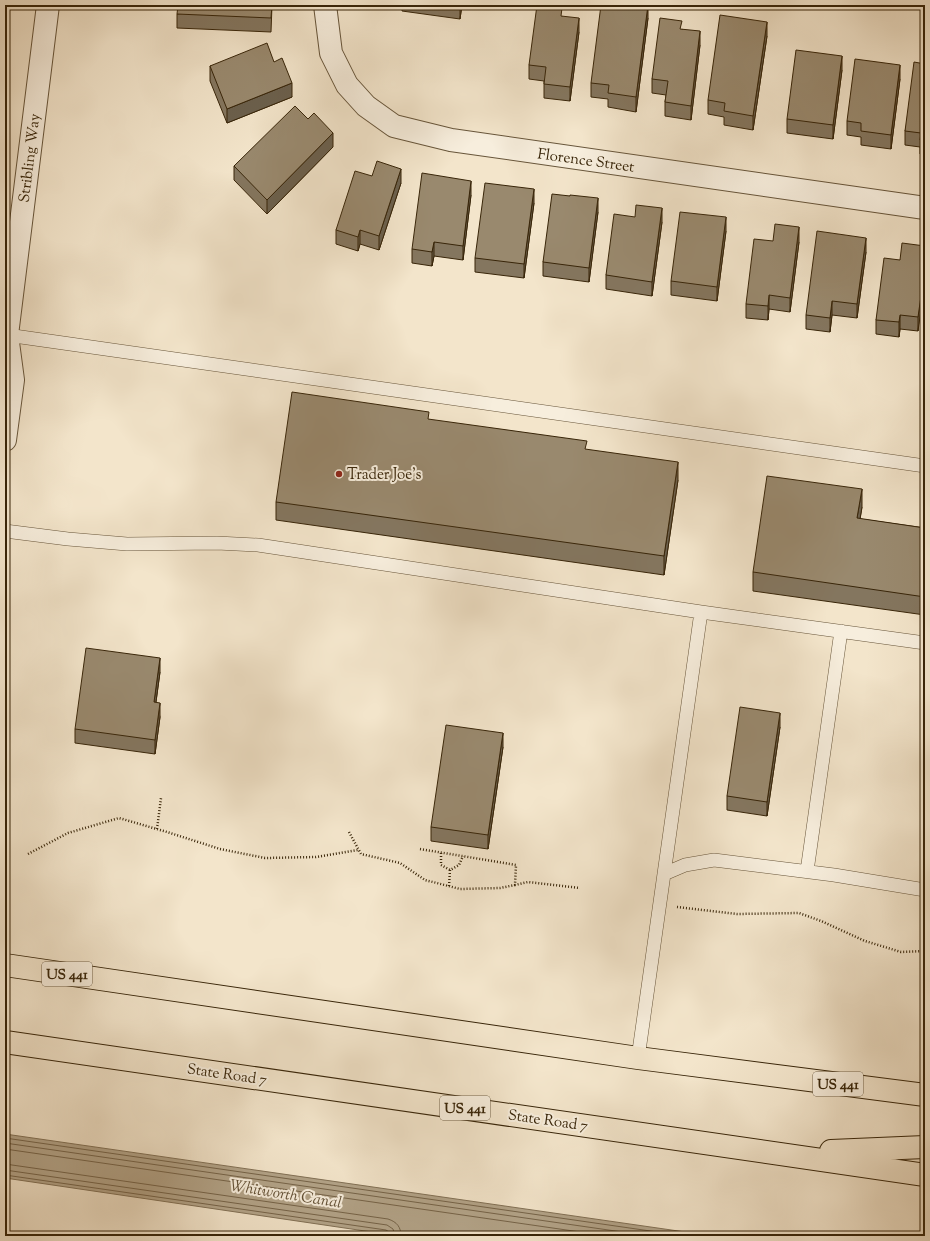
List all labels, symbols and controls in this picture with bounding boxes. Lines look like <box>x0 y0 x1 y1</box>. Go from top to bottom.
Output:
street label: Stribling Way <box>15 112 46 204</box>
street label: Florence Street <box>536 144 636 179</box>
place label: Trader Joe's <box>347 465 422 486</box>
marker: Trader Joe's <box>334 469 344 479</box>
road number: US 441 <box>42 962 92 986</box>
street label: State Road 7 <box>185 1059 269 1092</box>
road number: US 441 <box>813 1072 863 1096</box>
road number: US 441 <box>440 1096 490 1120</box>
street label: State Road 7 <box>506 1105 590 1138</box>
water label: Whitworth Canal <box>228 1175 343 1216</box>

